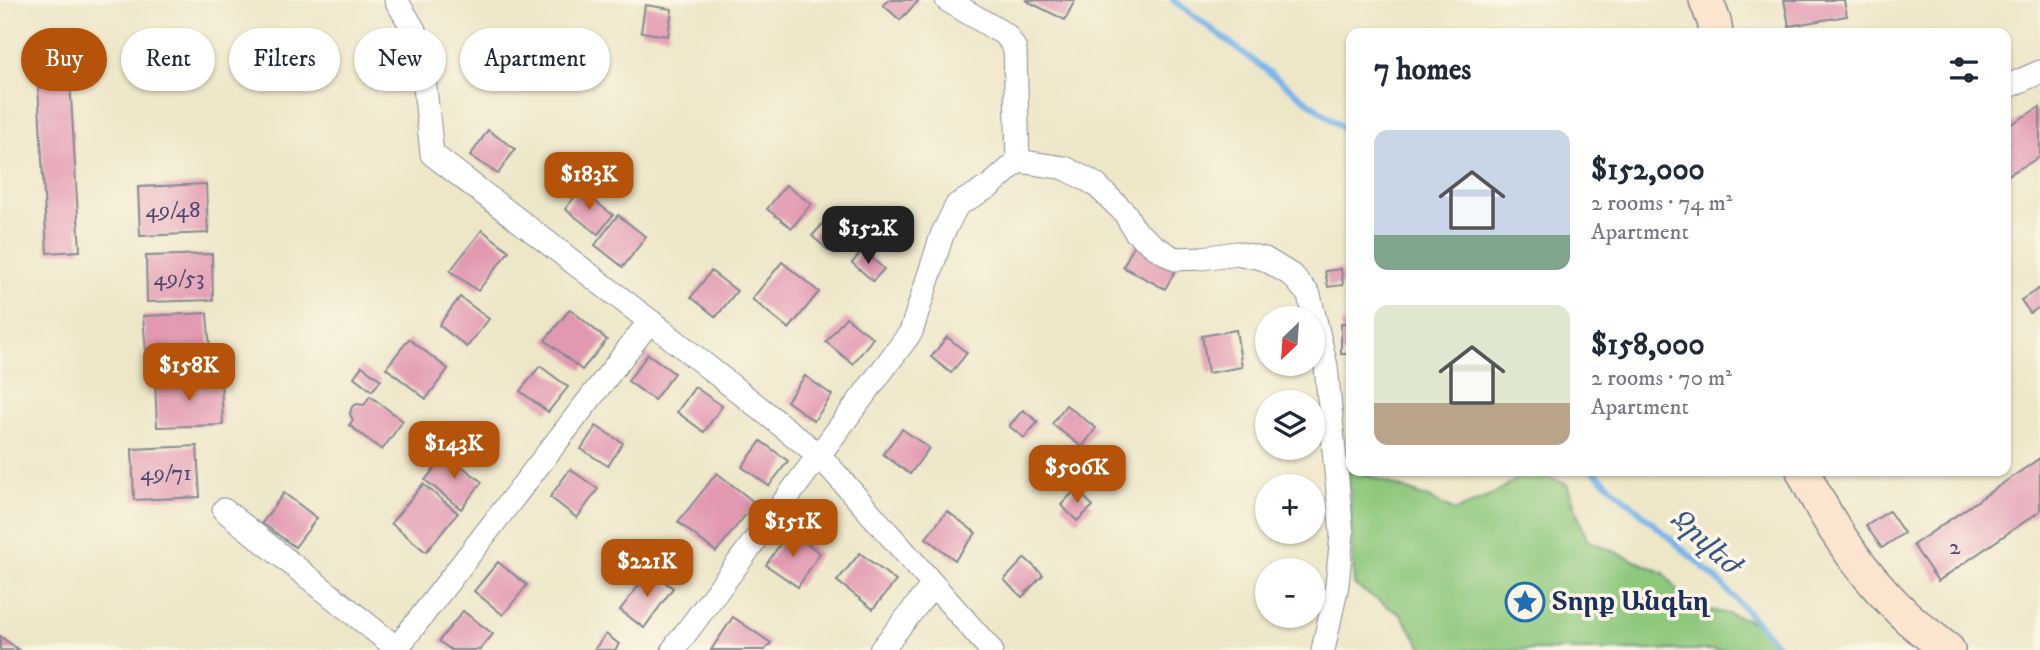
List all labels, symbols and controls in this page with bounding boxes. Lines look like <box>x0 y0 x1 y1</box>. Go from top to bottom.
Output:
chip: Buy <box>21 28 107 91</box>
chip: Rent <box>121 28 215 91</box>
chip: Filters <box>229 28 340 91</box>
chip: New <box>354 28 446 91</box>
chip: Apartment <box>460 28 610 91</box>
icon: filters <box>1945 51 1983 89</box>
text: 7 homes <box>1374 52 1471 89</box>
pin: $183K <box>540 152 638 212</box>
text: $152,000 <box>1591 152 1705 189</box>
icon: home <box>1430 158 1514 242</box>
text: $183K <box>560 160 618 189</box>
text: 2 rooms · 74 m² <box>1591 189 1732 218</box>
house number: 49/48 <box>145 196 201 225</box>
pin: $152K <box>819 206 917 266</box>
text: $152K <box>838 214 898 243</box>
text: Apartment <box>1591 218 1689 247</box>
house number: 49/53 <box>154 264 205 293</box>
north arrow <box>1255 306 1325 376</box>
map controls <box>1255 306 1325 628</box>
text: $158,000 <box>1591 327 1705 364</box>
icon: home <box>1430 333 1514 417</box>
pin: $158K <box>140 344 238 403</box>
text: $158K <box>159 351 219 380</box>
text: 2 rooms · 70 m² <box>1591 364 1732 393</box>
button: layers <box>1255 390 1325 460</box>
text: Apartment <box>1591 393 1689 422</box>
pin: $143K <box>405 421 503 481</box>
text: $143K <box>425 429 483 458</box>
pin: $506K <box>1028 446 1126 505</box>
text: $506K <box>1045 453 1109 482</box>
house number: 49/71 <box>140 459 192 488</box>
button: + <box>1255 474 1325 544</box>
pin: $151K <box>744 500 842 559</box>
water label: Ջրվեժ <box>1663 501 1750 585</box>
text: $151K <box>765 507 821 536</box>
house number: 2 <box>1949 533 1961 562</box>
pin: $221K <box>598 540 696 599</box>
text: $221K <box>617 547 677 576</box>
button: − <box>1255 558 1325 628</box>
place icon: Տորք Անգեղ <box>1504 581 1546 623</box>
place label: Տորք Անգեղ <box>1552 586 1711 619</box>

